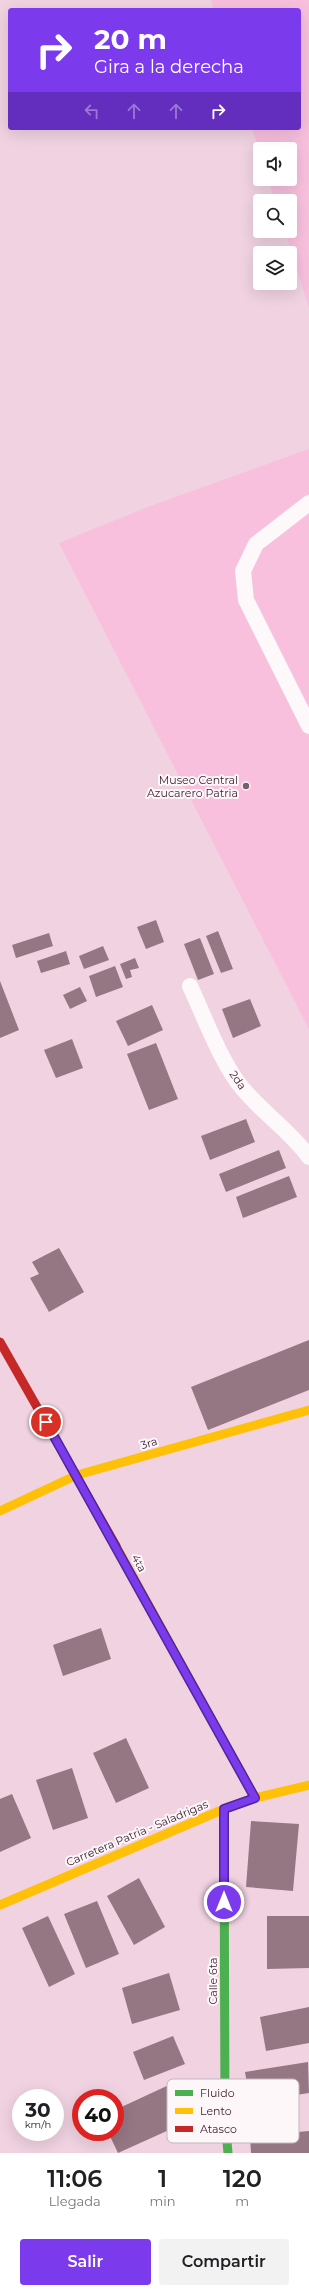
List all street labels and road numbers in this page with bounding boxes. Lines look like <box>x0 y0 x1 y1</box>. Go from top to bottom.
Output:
street label: 2da <box>227 1068 249 1092</box>
street label: 3ra <box>139 1434 159 1452</box>
street label: 4ta <box>129 1552 149 1574</box>
street label: Carretera Patria - Saladrigas <box>64 1796 211 1869</box>
street label: Calle 6ta <box>206 1957 220 2005</box>

